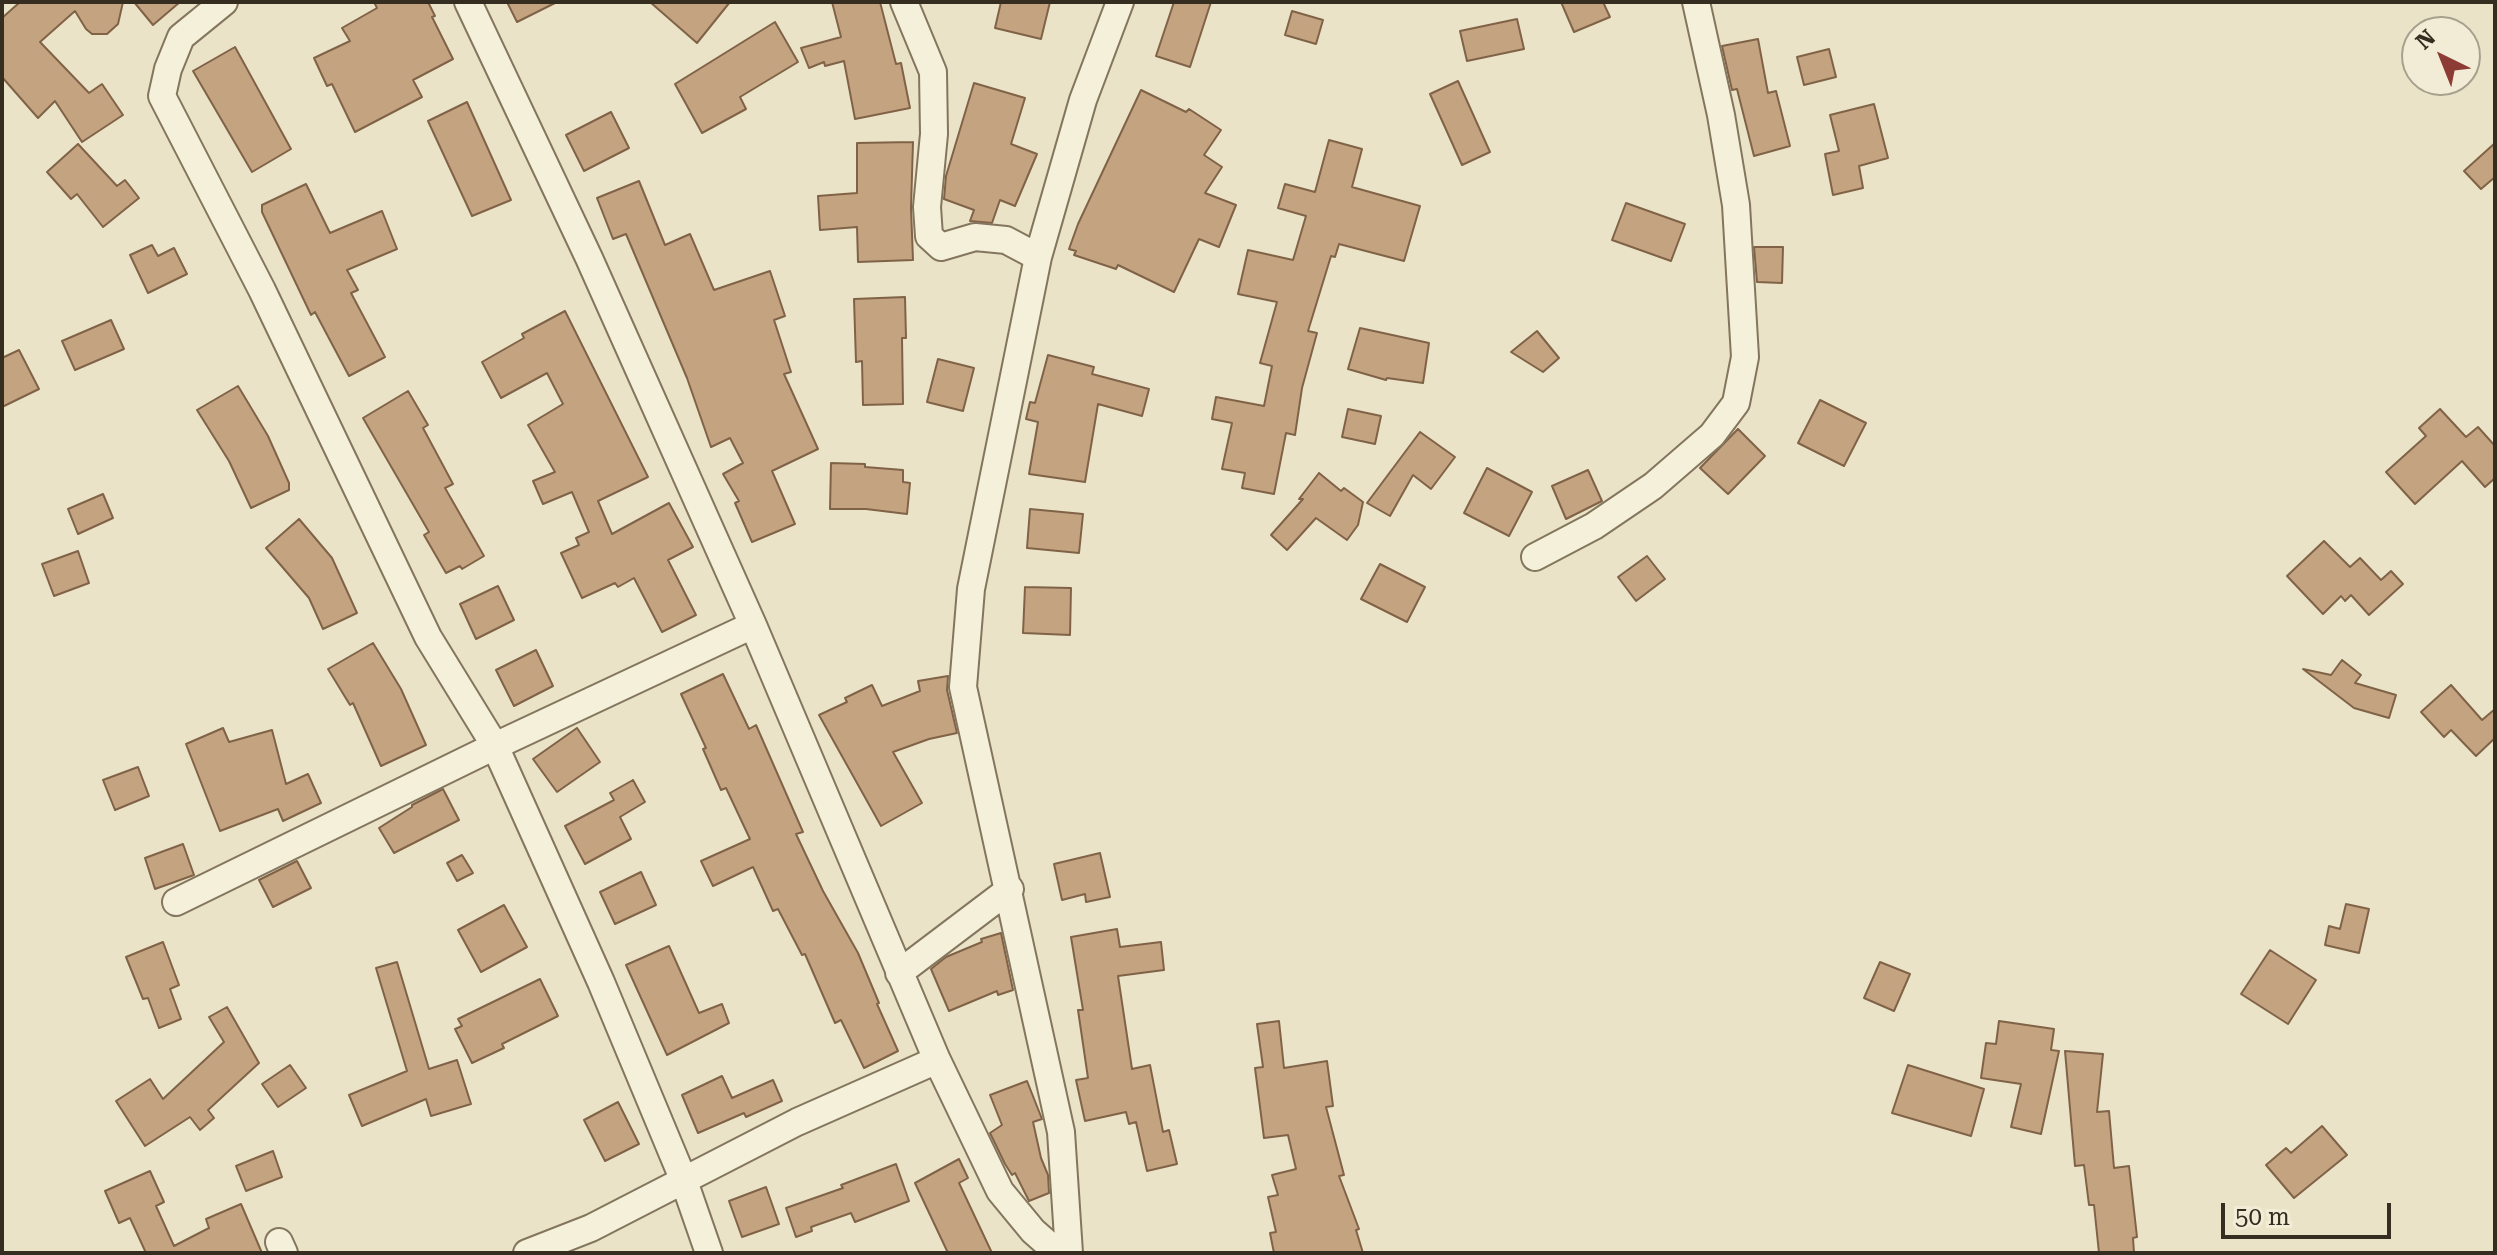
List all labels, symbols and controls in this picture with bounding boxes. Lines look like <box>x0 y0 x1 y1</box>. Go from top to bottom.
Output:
north arrow <box>2401 16 2481 96</box>
text: N <box>2411 25 2440 54</box>
scale bar <box>2225 1187 2395 1237</box>
text: 50 m <box>2235 1203 2290 1231</box>

